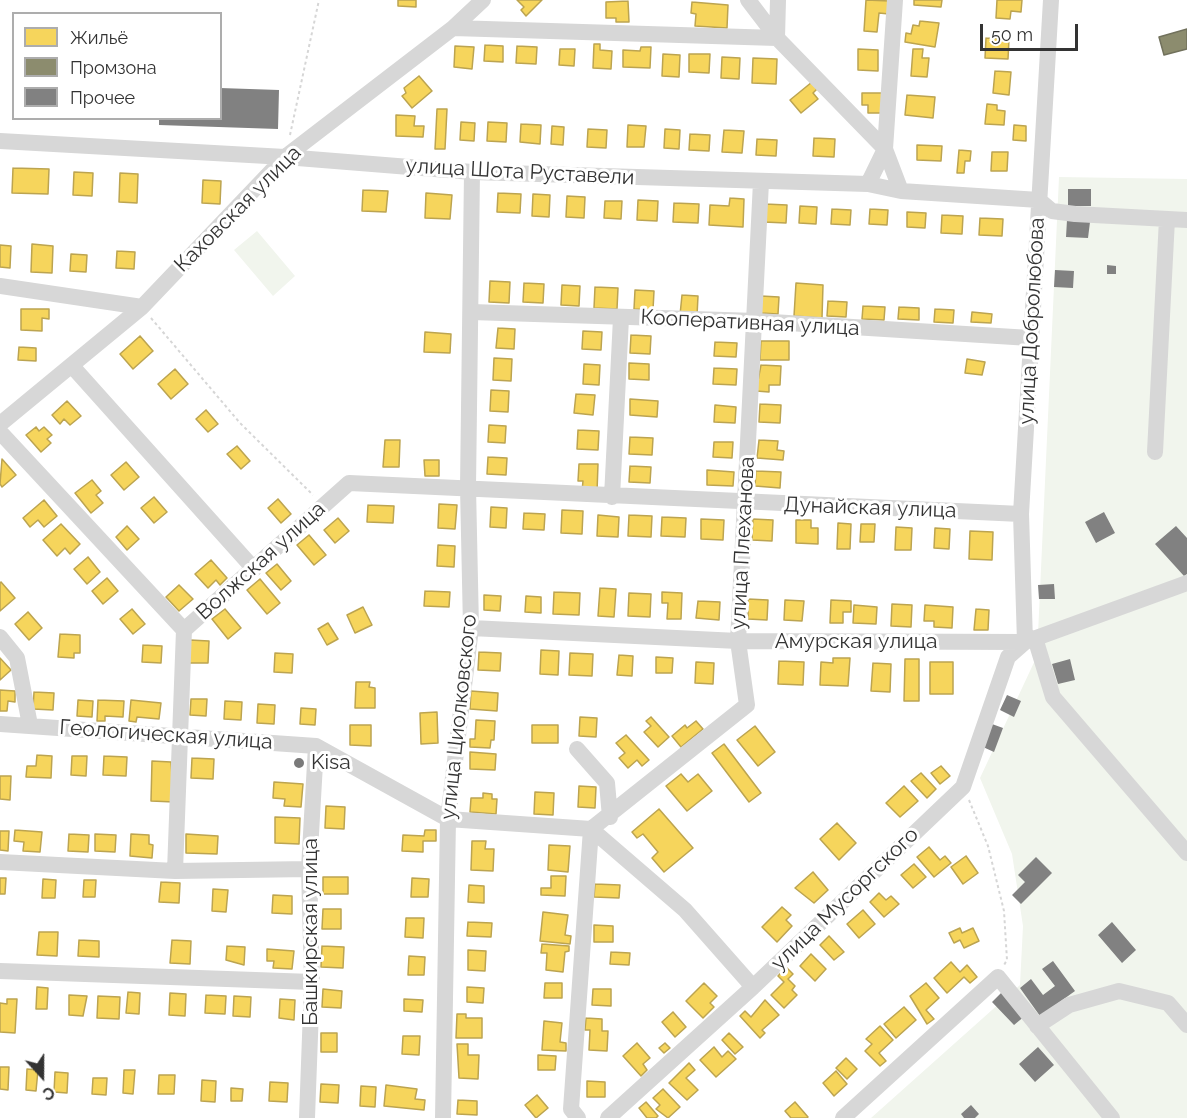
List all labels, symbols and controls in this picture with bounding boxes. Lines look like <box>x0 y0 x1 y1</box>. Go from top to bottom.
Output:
legend <box>12 12 222 120</box>
scale bar <box>983 12 1080 50</box>
text: 50 m <box>991 24 1033 45</box>
text: Жильё <box>70 27 128 48</box>
text: Промзона <box>70 57 157 78</box>
text: Прочее <box>70 87 135 108</box>
street label: Каховская улица <box>169 140 307 278</box>
street label: улица Шота Руставели <box>405 153 635 191</box>
street label: улица Добролюбова <box>1014 217 1050 425</box>
street label: Кооперативная улица <box>640 305 860 341</box>
street label: улица Плеханова <box>726 456 760 630</box>
street label: Дунайская улица <box>783 492 957 524</box>
street label: Волжская улица <box>191 497 331 625</box>
street label: улица Циолковского <box>436 613 482 821</box>
street label: Амурская улица <box>775 629 937 655</box>
street label: Геологическая улица <box>59 715 273 755</box>
place label: Kisa <box>311 750 351 776</box>
marker: Kisa <box>292 756 306 770</box>
street label: улица Мусоргского <box>766 822 924 976</box>
street label: Башкирская улица <box>298 838 324 1026</box>
north arrow <box>12 1046 72 1106</box>
text: С <box>40 1082 57 1104</box>

